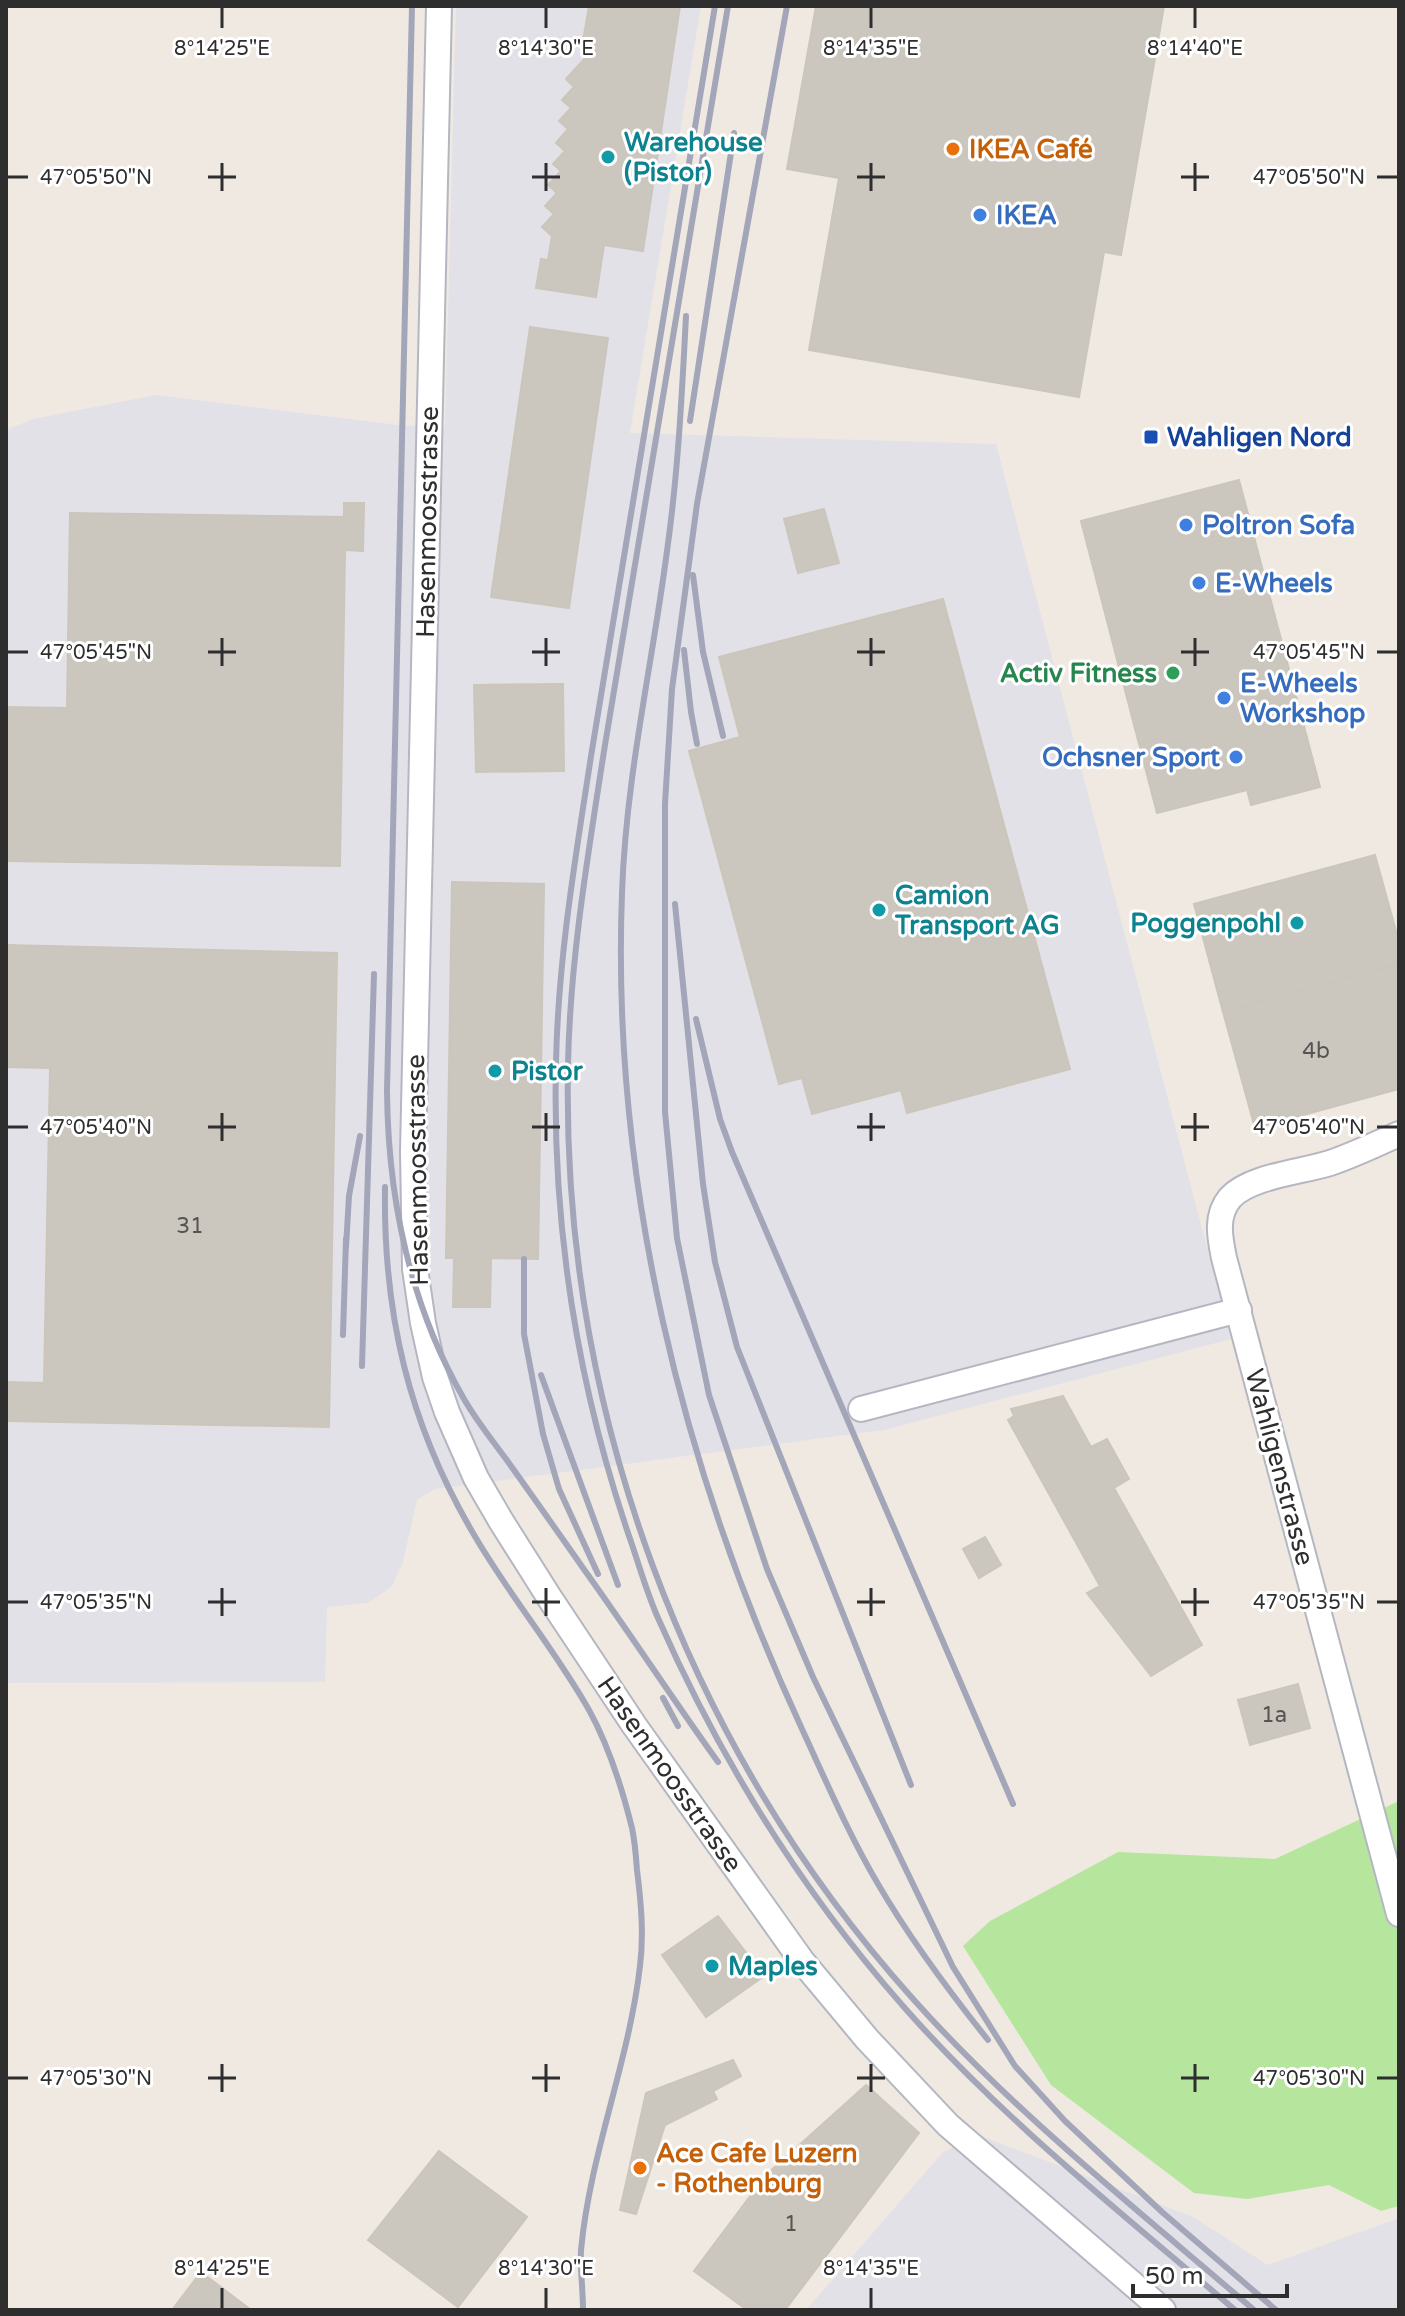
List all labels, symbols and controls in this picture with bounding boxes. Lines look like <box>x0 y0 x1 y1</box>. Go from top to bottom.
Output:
text: 8°14'25"E <box>174 37 270 61</box>
text: 8°14'30"E <box>498 37 594 61</box>
text: 8°14'35"E <box>823 37 919 61</box>
text: 8°14'40"E <box>1147 37 1243 61</box>
place label: Warehouse (Pistor) <box>624 127 763 188</box>
place label: IKEA Café <box>969 134 1093 165</box>
marker: IKEA Café <box>944 140 962 158</box>
marker: Warehouse (Pistor) <box>599 148 617 166</box>
text: 47°05'50"N <box>40 166 152 190</box>
text: 47°05'50"N <box>1253 166 1365 190</box>
place label: IKEA <box>996 200 1057 231</box>
marker: IKEA <box>971 206 989 224</box>
street label: Hasenmoosstrasse <box>410 406 445 638</box>
place label: Wahligen Nord <box>1167 422 1352 453</box>
marker: Wahligen Nord <box>1142 428 1160 446</box>
place label: Poltron Sofa <box>1202 510 1355 541</box>
marker: Poltron Sofa <box>1177 516 1195 534</box>
place label: E-Wheels <box>1215 568 1333 599</box>
marker: E-Wheels <box>1190 574 1208 592</box>
text: 47°05'45"N <box>40 641 152 665</box>
text: 47°05'45"N <box>1253 641 1365 665</box>
place label: Activ Fitness <box>1000 658 1157 689</box>
marker: Activ Fitness <box>1164 664 1182 682</box>
place label: E-Wheels Workshop <box>1240 668 1365 729</box>
marker: E-Wheels Workshop <box>1215 689 1233 707</box>
place label: Ochsner Sport <box>1042 742 1220 773</box>
marker: Ochsner Sport <box>1227 748 1245 766</box>
place label: Camion Transport AG <box>894 880 1060 941</box>
marker: Camion Transport AG <box>870 901 888 919</box>
place label: Poggenpohl <box>1130 908 1281 939</box>
marker: Poggenpohl <box>1288 914 1306 932</box>
house number: 4b <box>1302 1038 1330 1064</box>
street label: Hasenmoosstrasse <box>400 1054 435 1286</box>
place label: Pistor <box>511 1056 584 1087</box>
marker: Pistor <box>486 1062 504 1080</box>
text: 47°05'40"N <box>40 1116 152 1140</box>
text: 47°05'40"N <box>1253 1116 1365 1140</box>
house number: 31 <box>176 1213 204 1239</box>
street label: Wahligenstrasse <box>1238 1365 1321 1569</box>
text: 47°05'35"N <box>40 1591 152 1615</box>
text: 47°05'35"N <box>1253 1591 1365 1615</box>
street label: Hasenmoosstrasse <box>590 1670 749 1878</box>
house number: 1a <box>1261 1702 1287 1728</box>
place label: Maples <box>728 1951 818 1982</box>
marker: Maples <box>703 1957 721 1975</box>
text: 47°05'30"N <box>40 2067 152 2091</box>
text: 47°05'30"N <box>1253 2067 1365 2091</box>
place label: Ace Cafe Luzern - Rothenburg <box>656 2138 858 2199</box>
marker: Ace Cafe Luzern - Rothenburg <box>631 2159 649 2177</box>
house number: 1 <box>784 2211 798 2237</box>
scale bar <box>1133 2248 1287 2298</box>
text: 8°14'25"E <box>174 2257 270 2281</box>
text: 8°14'30"E <box>498 2257 594 2281</box>
text: 8°14'35"E <box>823 2257 919 2281</box>
text: 50 m <box>1145 2262 1203 2291</box>

